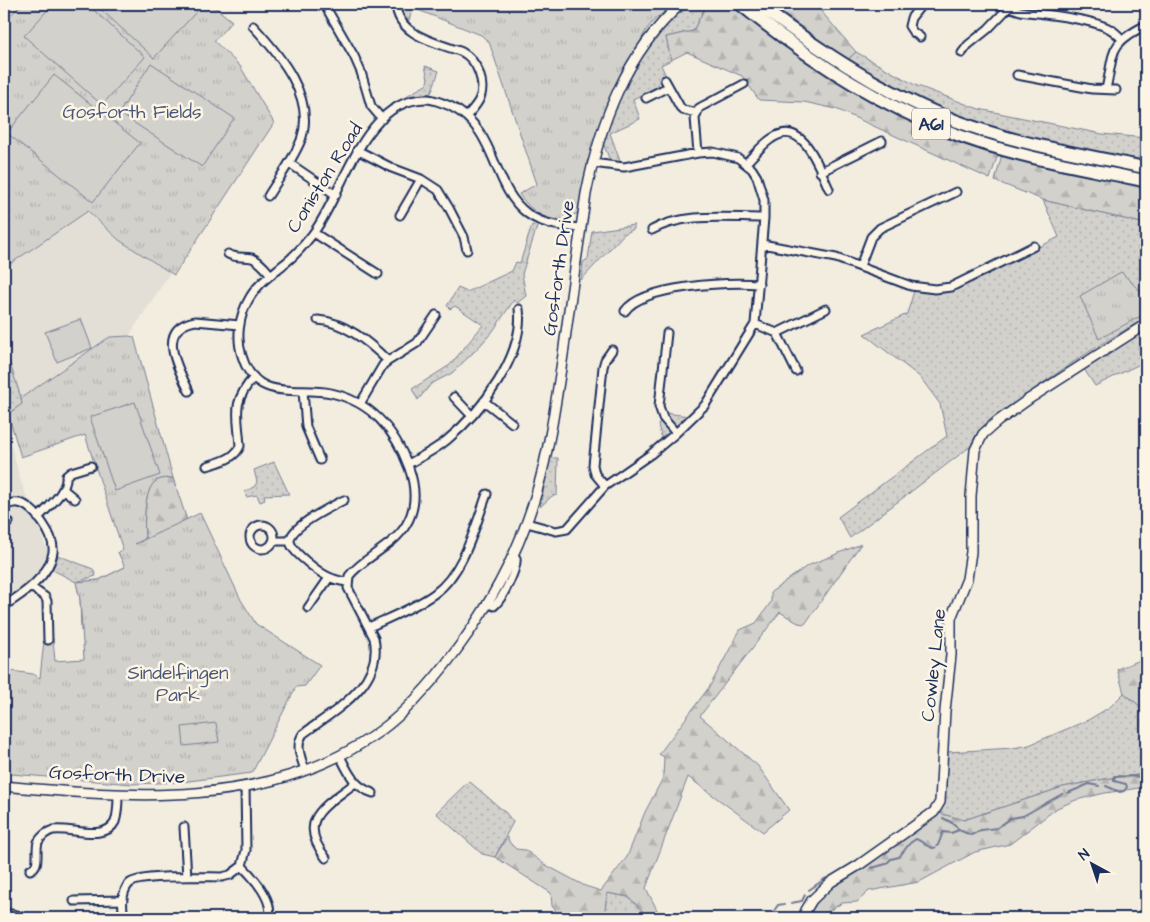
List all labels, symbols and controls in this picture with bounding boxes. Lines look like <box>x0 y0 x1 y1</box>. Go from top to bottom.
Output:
park label: Gosforth Fields <box>62 99 202 126</box>
road number: A61 <box>912 108 950 140</box>
street label: Coniston Road <box>280 118 370 238</box>
street label: Gosforth Drive <box>536 199 582 337</box>
street label: Cowley Lane <box>915 607 954 723</box>
park label: Sindelfingen Park <box>128 660 228 709</box>
street label: Gosforth Drive <box>48 759 186 791</box>
north arrow <box>1068 840 1118 890</box>
text: N <box>1074 844 1094 865</box>

